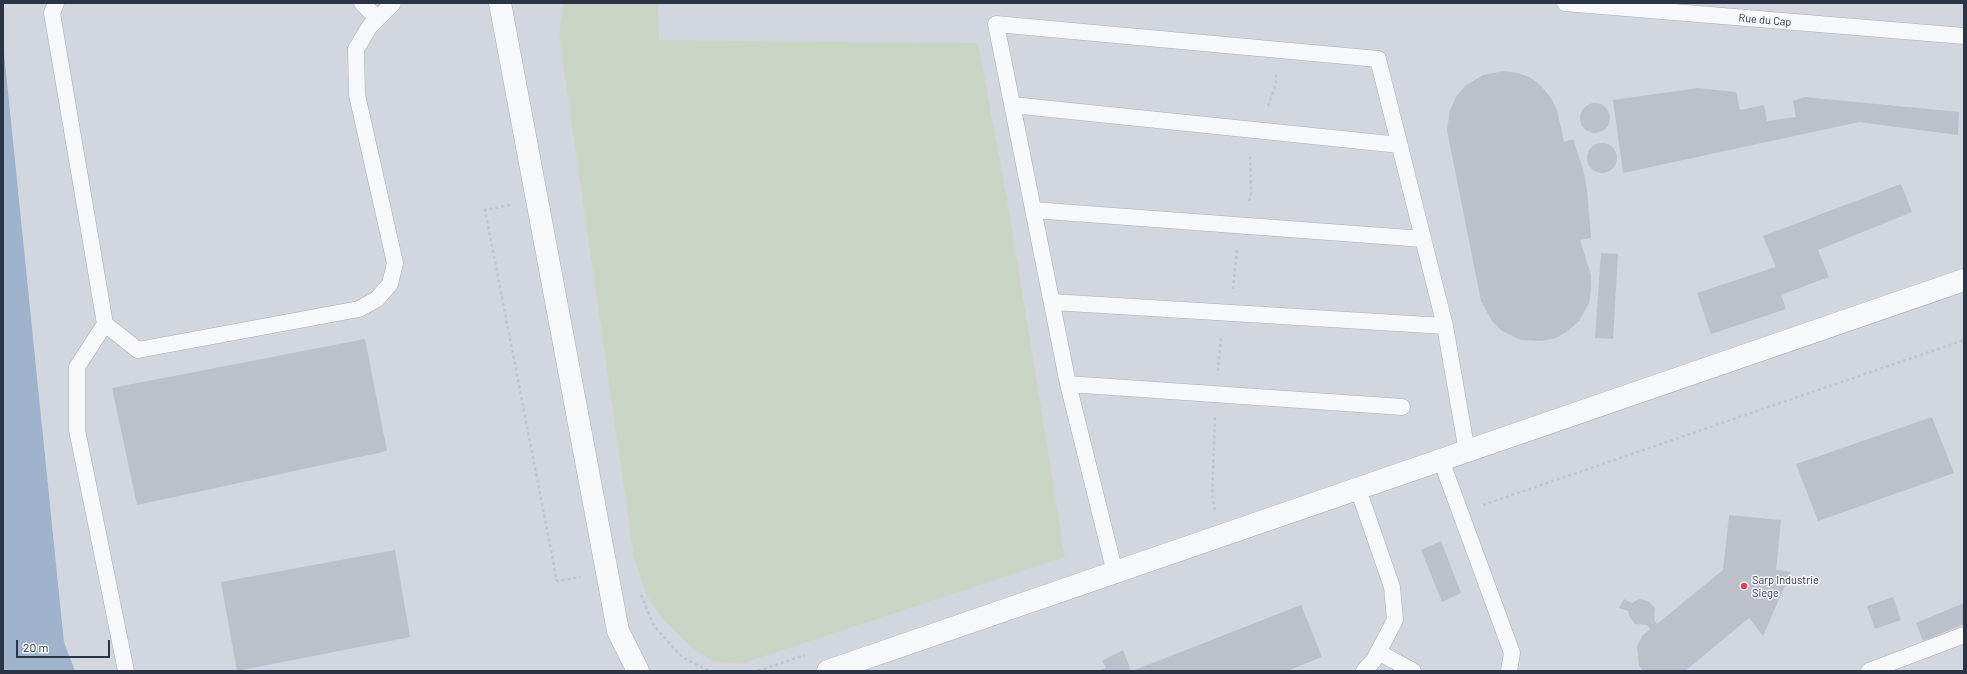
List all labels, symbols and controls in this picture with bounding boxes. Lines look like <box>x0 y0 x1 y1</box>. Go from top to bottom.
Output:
street label: Rue du Cap <box>1738 11 1792 29</box>
place label: Sarp Industrie Siege <box>1752 573 1819 599</box>
marker: Sarp Industrie Siege <box>1739 581 1749 591</box>
scale bar <box>18 632 112 658</box>
text: 20 m <box>23 640 49 654</box>

